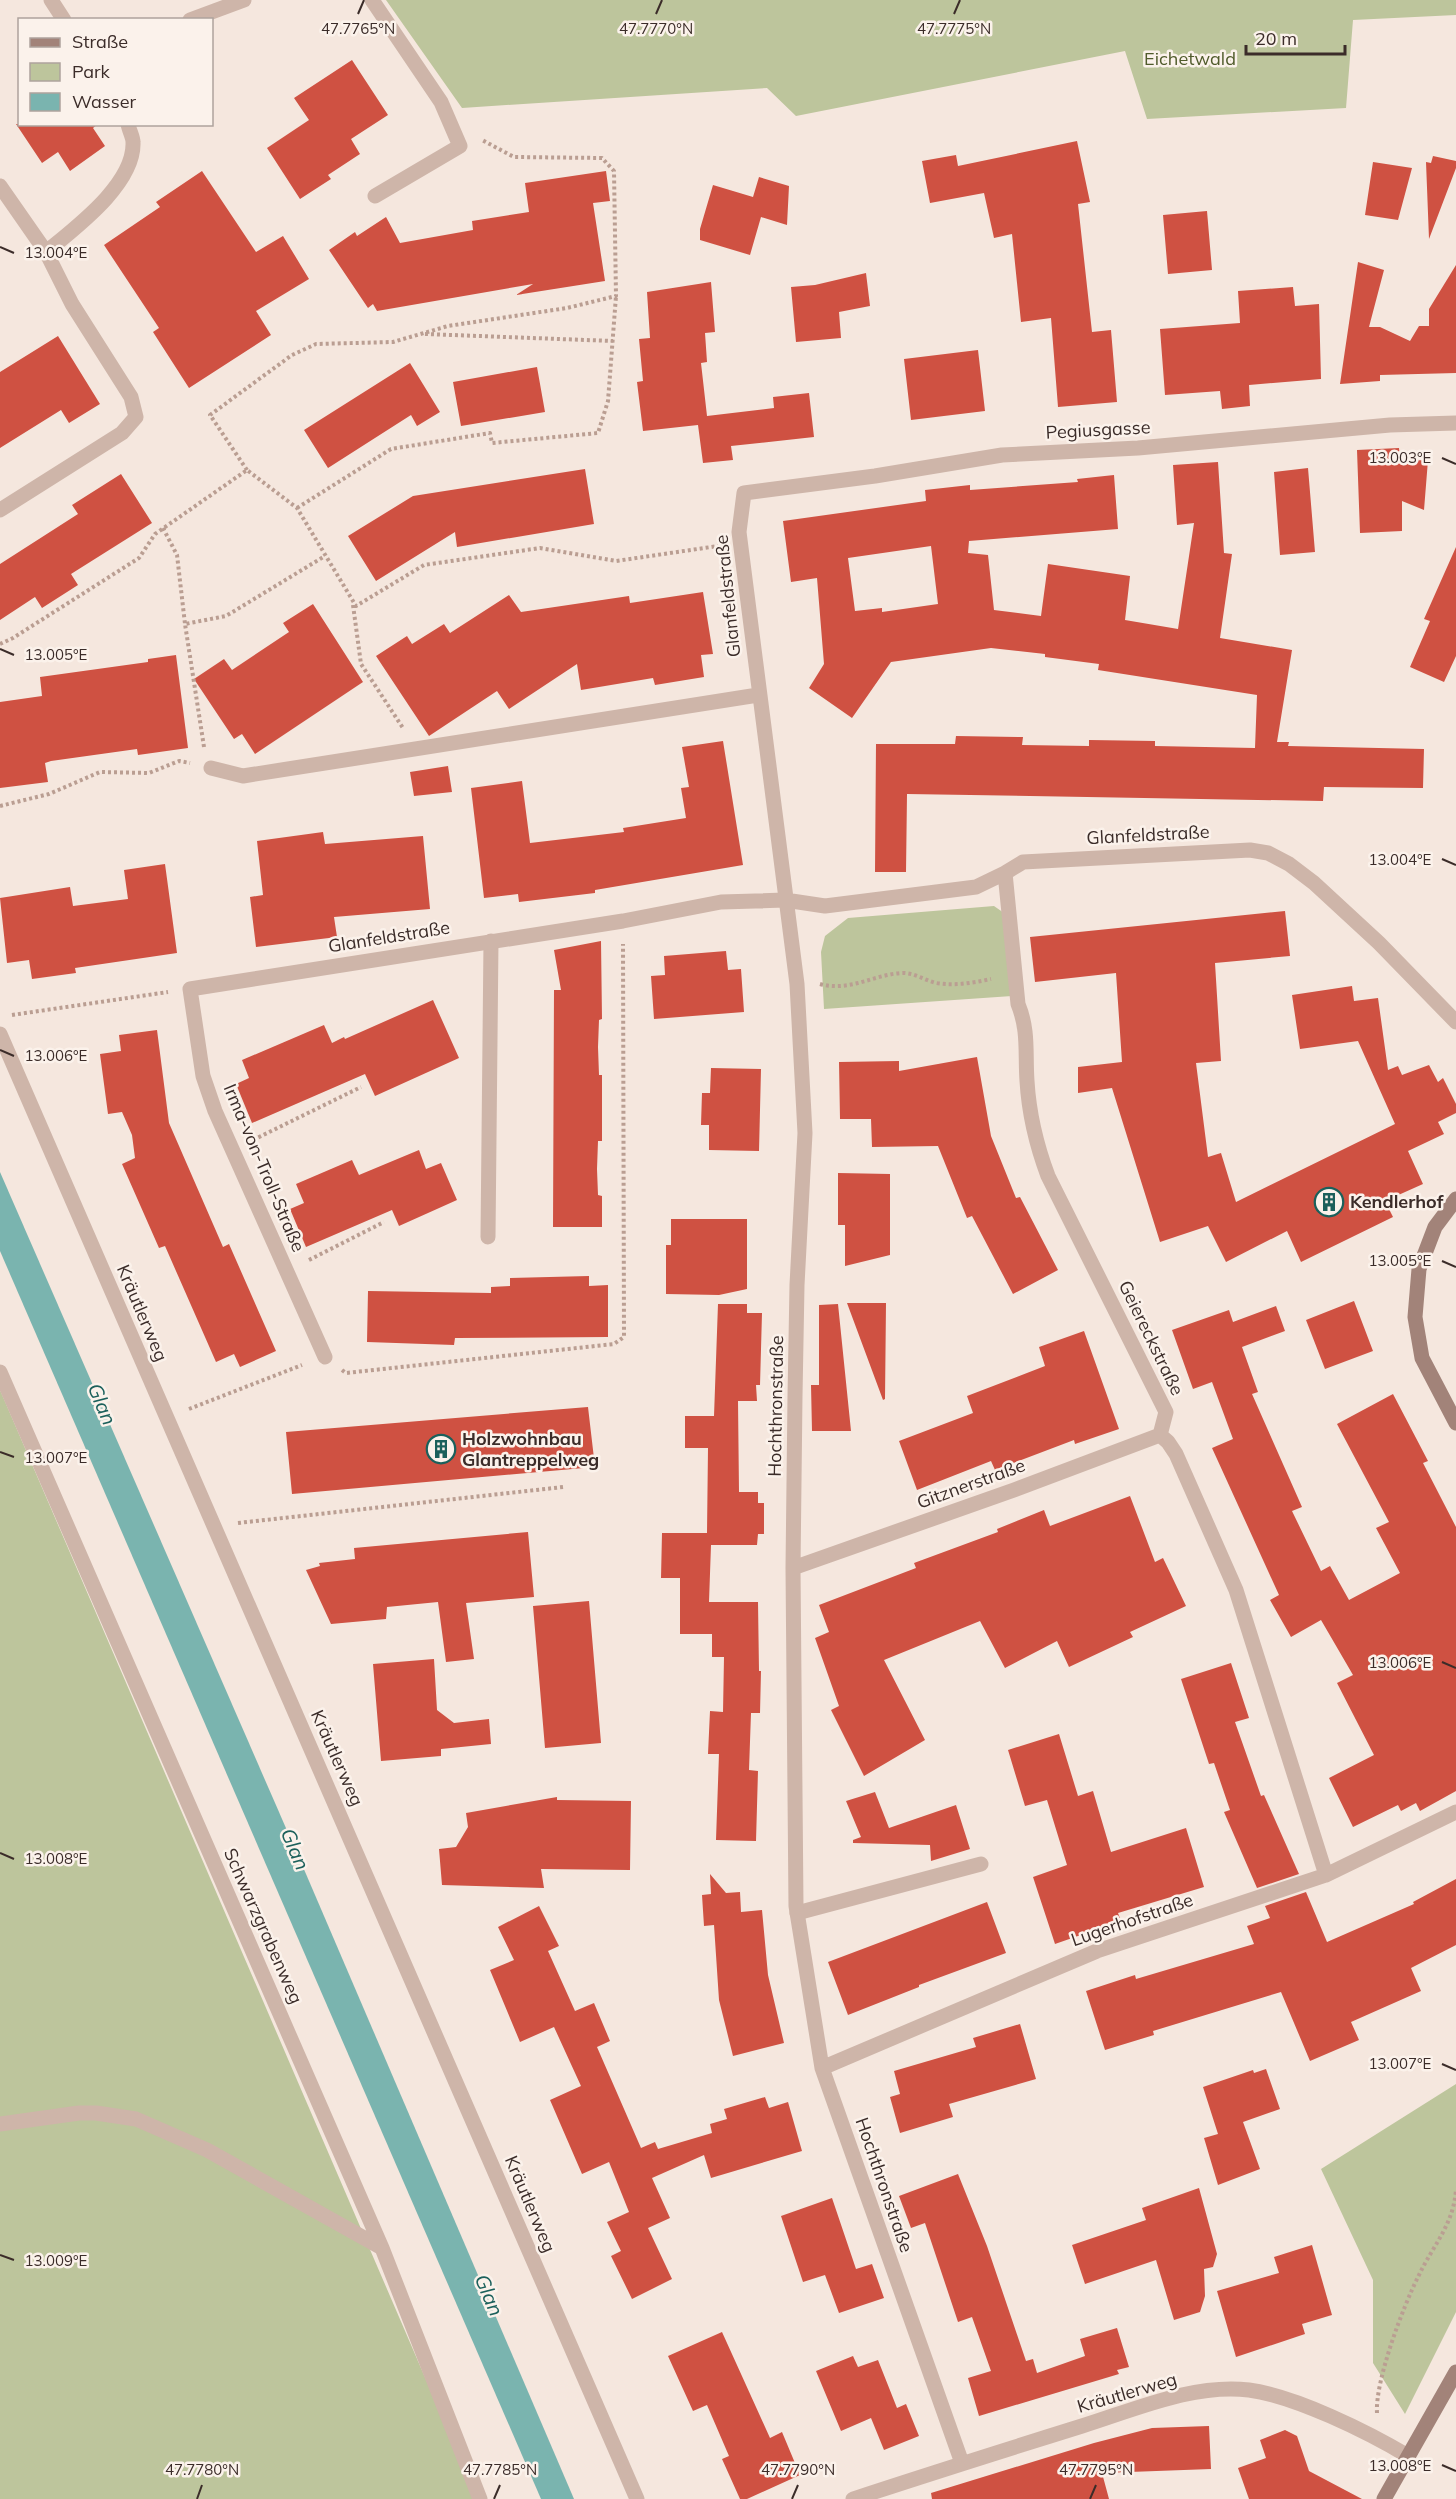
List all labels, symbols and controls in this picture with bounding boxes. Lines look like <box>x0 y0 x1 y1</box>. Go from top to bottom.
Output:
legend <box>18 18 213 126</box>
scale bar <box>1246 18 1345 56</box>
text: 47.7765°N <box>321 19 395 38</box>
text: 47.7770°N <box>619 19 693 38</box>
text: 47.7775°N <box>917 19 991 38</box>
text: 20 m <box>1255 27 1297 50</box>
text: Straße <box>72 30 128 53</box>
park label: Eichetwald <box>1144 47 1236 70</box>
text: Park <box>72 60 111 83</box>
text: Wasser <box>72 90 136 113</box>
text: 13.004°E <box>25 243 88 262</box>
street label: Pegiusgasse <box>1045 415 1151 444</box>
text: 13.003°E <box>1369 448 1432 467</box>
street label: Glanfeldstraße <box>710 534 745 658</box>
text: 13.005°E <box>25 645 88 664</box>
street label: Glanfeldstraße <box>1086 820 1210 849</box>
text: 13.004°E <box>1369 850 1432 869</box>
street label: Glanfeldstraße <box>326 916 452 957</box>
text: 13.006°E <box>25 1046 88 1065</box>
street label: Irma-von-Troll-Straße <box>219 1080 310 1255</box>
building icon: Kendlerhof <box>1313 1186 1345 1218</box>
place label: Kendlerhof <box>1350 1190 1444 1213</box>
text: 13.005°E <box>1369 1251 1432 1270</box>
street label: Kräutlerweg <box>112 1261 173 1365</box>
street label: Geiereckstraße <box>1114 1277 1189 1399</box>
street label: Hochthronstraße <box>763 1335 788 1477</box>
water label: Glan <box>83 1379 122 1429</box>
place label: Holzwohnbau Glantreppelweg <box>462 1427 599 1471</box>
building icon: Holzwohnbau Glantreppelweg <box>425 1433 457 1465</box>
text: 13.007°E <box>25 1448 88 1467</box>
street label: Gitznerstraße <box>914 1453 1028 1514</box>
text: 13.006°E <box>1369 1653 1432 1672</box>
street label: Kräutlerweg <box>306 1706 369 1809</box>
water label: Glan <box>276 1824 315 1874</box>
street label: Schwarzgrabenweg <box>219 1844 308 2007</box>
text: 13.008°E <box>25 1849 88 1868</box>
street label: Lugerhofstraße <box>1068 1888 1196 1951</box>
text: 13.007°E <box>1369 2054 1432 2073</box>
street label: Hochthronstraße <box>851 2114 918 2255</box>
street label: Kräutlerweg <box>500 2152 561 2256</box>
text: 13.009°E <box>25 2251 88 2270</box>
water label: Glan <box>470 2270 509 2320</box>
street label: Kräutlerweg <box>1074 2367 1179 2418</box>
text: 13.008°E <box>1369 2456 1432 2475</box>
text: 47.7780°N <box>165 2460 239 2479</box>
text: 47.7785°N <box>463 2460 537 2479</box>
text: 47.7790°N <box>761 2460 835 2479</box>
text: 47.7795°N <box>1059 2460 1133 2479</box>

